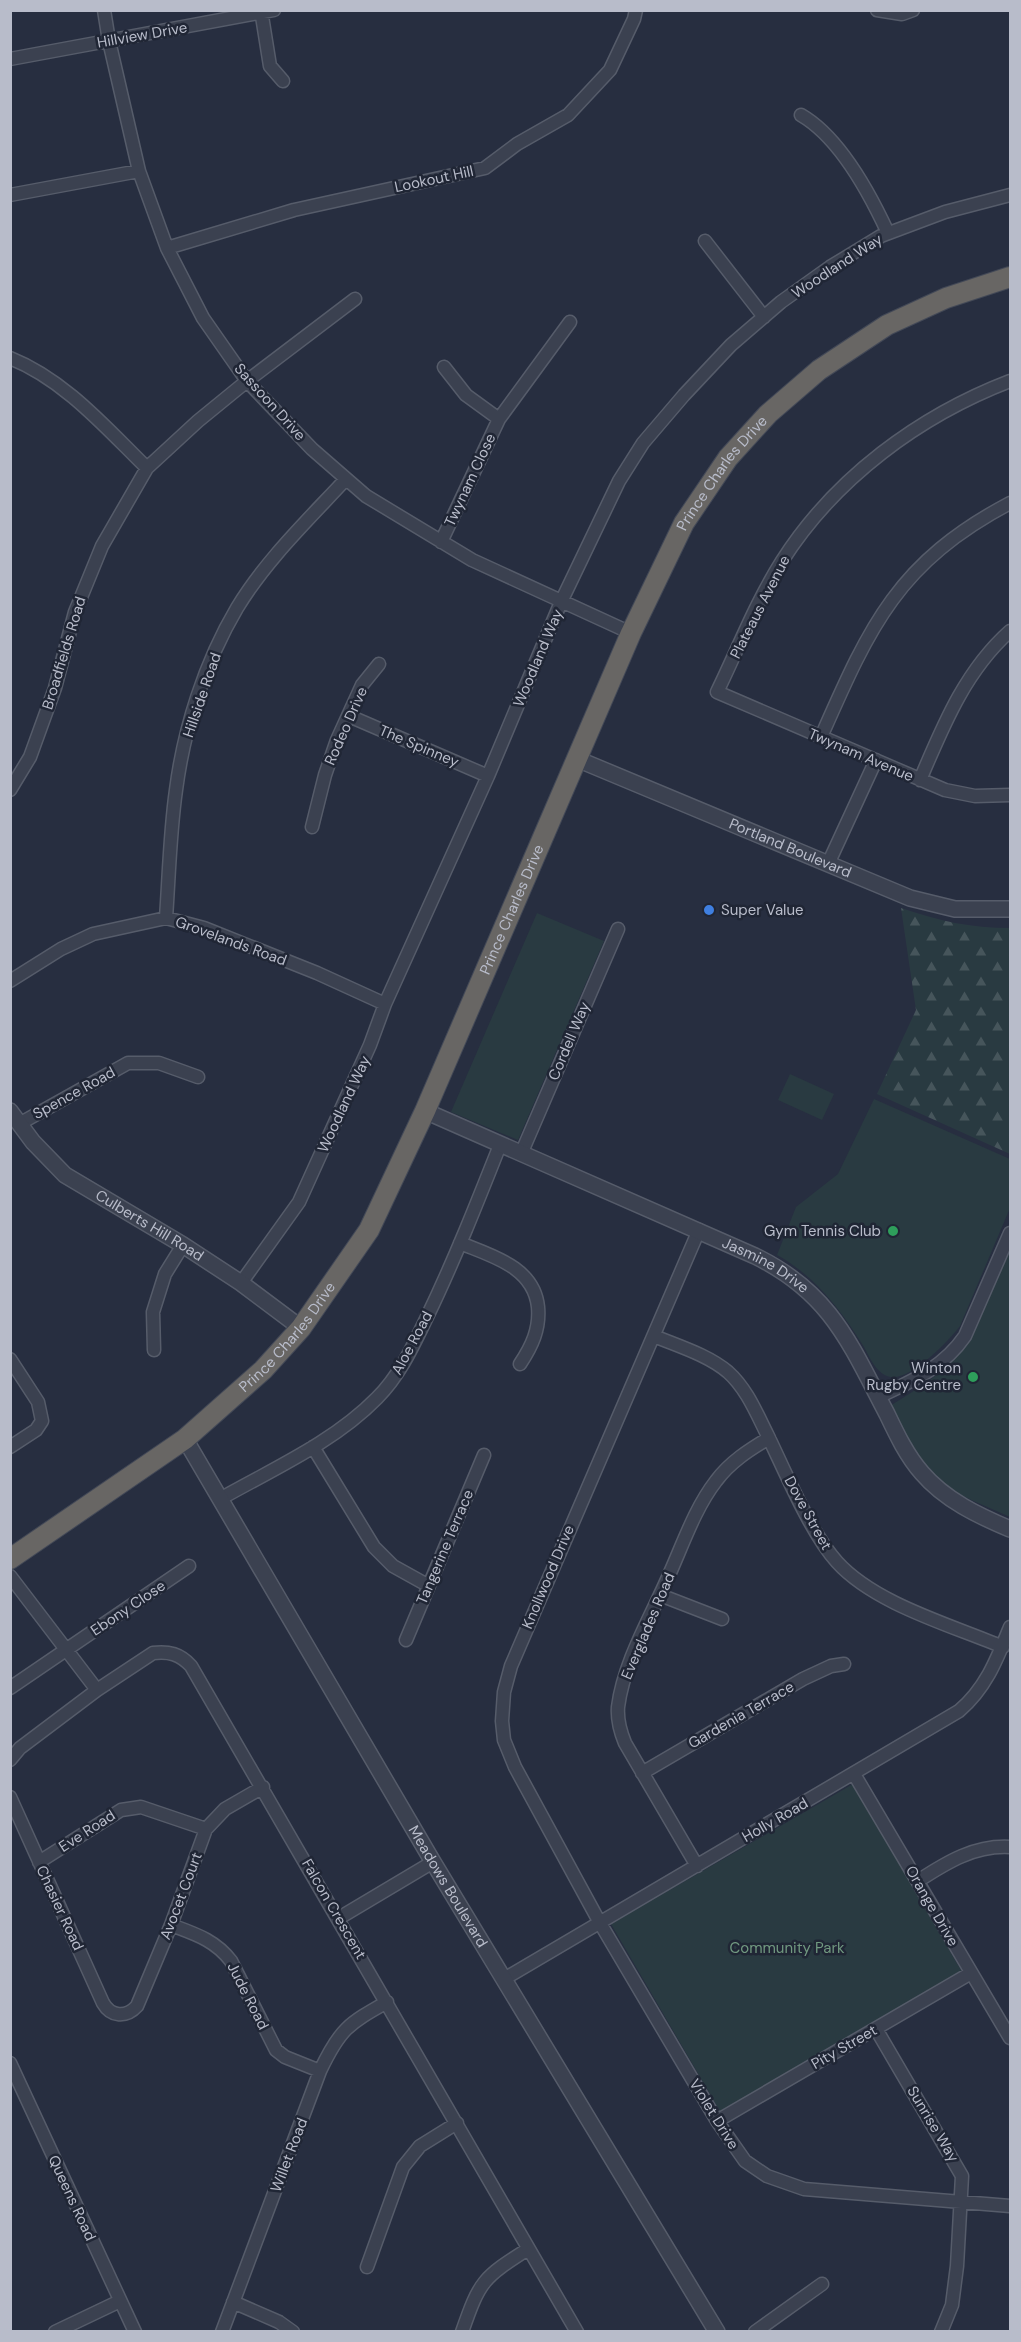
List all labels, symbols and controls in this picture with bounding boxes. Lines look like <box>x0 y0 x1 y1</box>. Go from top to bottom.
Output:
street label: Hillview Drive <box>95 17 189 53</box>
street label: Lookout Hill <box>393 161 475 197</box>
street label: Woodland Way <box>788 229 887 303</box>
street label: Sassoon Drive <box>230 359 310 445</box>
street label: Prince Charles Drive <box>672 411 772 534</box>
street label: Twynam Close <box>440 430 500 530</box>
street label: Plateaus Avenue <box>725 552 795 662</box>
street label: Broadfields Road <box>37 594 91 712</box>
street label: Woodland Way <box>508 605 568 710</box>
street label: Hillside Road <box>178 650 226 740</box>
street label: Rodeo Drive <box>320 684 372 768</box>
street label: The Spinney <box>376 720 463 772</box>
street label: Twynam Avenue <box>805 724 917 786</box>
street label: Portland Boulevard <box>726 814 854 882</box>
street label: Prince Charles Drive <box>475 842 549 978</box>
place label: Super Value <box>721 900 804 920</box>
marker: Super Value <box>702 903 716 917</box>
street label: Grovelands Road <box>173 912 289 970</box>
street label: Cordell Way <box>543 998 595 1083</box>
street label: Woodland Way <box>313 1052 375 1156</box>
street label: Spence Road <box>29 1062 119 1124</box>
street label: Culberts Hill Road <box>92 1185 208 1266</box>
place label: Gym Tennis Club <box>764 1221 881 1241</box>
marker: Gym Tennis Club <box>886 1224 900 1238</box>
street label: Jasmine Drive <box>719 1233 813 1298</box>
street label: Prince Charles Drive <box>234 1278 340 1397</box>
street label: Aloe Road <box>387 1308 437 1378</box>
place label: Winton Rugby Centre <box>866 1358 961 1395</box>
marker: Winton Rugby Centre <box>966 1370 980 1384</box>
street label: Dove Street <box>780 1473 837 1554</box>
street label: Tangerine Terrace <box>412 1487 478 1607</box>
street label: Knollwood Drive <box>517 1522 579 1632</box>
street label: Everglades Road <box>616 1570 680 1682</box>
street label: Ebony Close <box>87 1576 169 1640</box>
street label: Gardenia Terrace <box>684 1677 798 1753</box>
street label: Holly Road <box>738 1793 812 1847</box>
street label: Eve Road <box>55 1805 119 1857</box>
street label: Meadows Boulevard <box>404 1822 492 1951</box>
street label: Avocet Court <box>155 1849 207 1943</box>
street label: Falcon Crescent <box>297 1855 371 1963</box>
street label: Chasier Road <box>32 1862 88 1954</box>
street label: Orange Drive <box>901 1862 963 1950</box>
park label: Community Park <box>729 1938 845 1958</box>
street label: Jude Road <box>223 1959 273 2033</box>
street label: Pity Street <box>807 2020 881 2074</box>
street label: Violet Drive <box>684 2075 744 2153</box>
street label: Sunrise Way <box>902 2082 964 2166</box>
street label: Willet Road <box>266 2115 312 2195</box>
street label: Queens Road <box>43 2152 101 2244</box>

